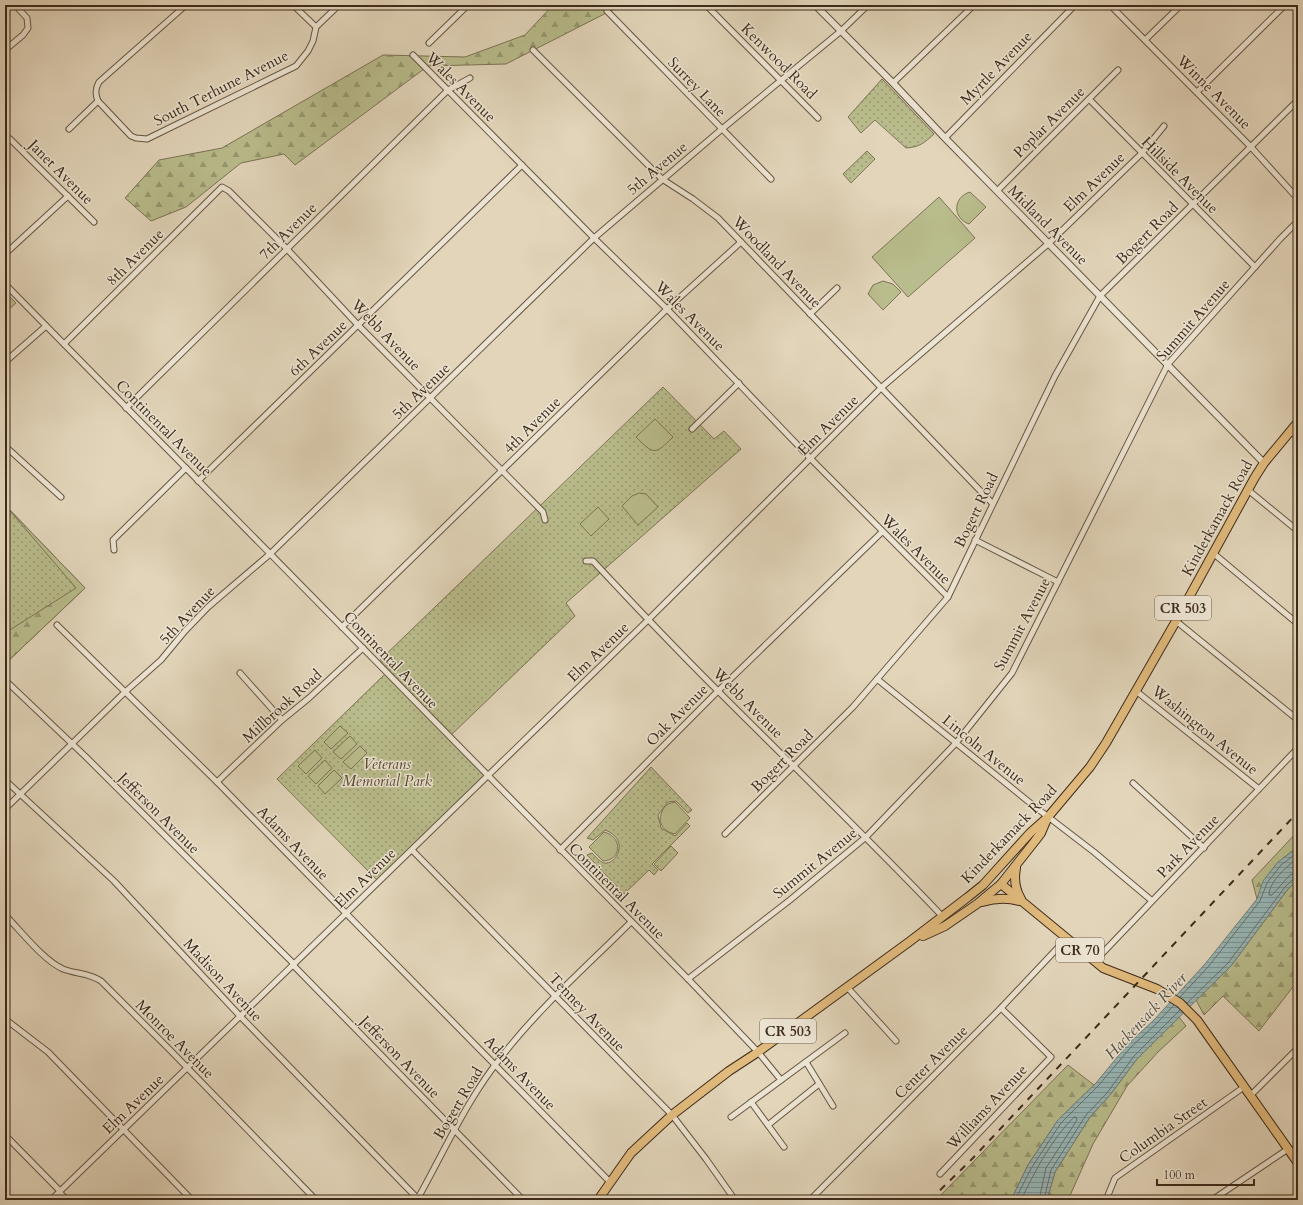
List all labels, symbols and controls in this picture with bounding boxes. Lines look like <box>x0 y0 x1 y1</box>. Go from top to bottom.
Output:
street label: Kenwood Road <box>737 19 821 103</box>
street label: Myrtle Avenue <box>956 27 1037 109</box>
street label: South Terhune Avenue <box>150 45 292 131</box>
street label: Wales Avenue <box>421 47 501 127</box>
street label: Winne Avenue <box>1172 50 1256 134</box>
street label: Surrey Lane <box>663 53 731 122</box>
street label: Poplar Avenue <box>1009 82 1089 162</box>
street label: Hillside Avenue <box>1137 132 1223 218</box>
street label: Janet Avenue <box>23 134 98 209</box>
street label: 5th Avenue <box>622 137 692 199</box>
street label: Elm Avenue <box>1059 147 1129 216</box>
street label: Midland Avenue <box>1004 181 1093 270</box>
street label: Bogert Road <box>1111 197 1183 269</box>
street label: 7th Avenue <box>255 198 321 264</box>
street label: Woodland Avenue <box>727 211 826 312</box>
street label: 8th Avenue <box>102 224 168 290</box>
street label: Summit Avenue <box>1152 275 1234 365</box>
street label: Wales Avenue <box>650 276 730 356</box>
street label: Webb Avenue <box>346 294 425 375</box>
street label: 6th Avenue <box>285 315 351 381</box>
street label: 5th Avenue <box>388 358 454 424</box>
street label: Continental Avenue <box>111 375 217 481</box>
street label: Elm Avenue <box>793 390 863 460</box>
street label: 4th Avenue <box>499 392 565 458</box>
street label: Kinderkamack Road <box>1177 456 1257 580</box>
street label: Bogert Road <box>949 469 1003 551</box>
street label: Wales Avenue <box>876 509 956 589</box>
street label: Summit Avenue <box>989 574 1055 674</box>
street label: 5th Avenue <box>155 581 219 649</box>
road number: CR 503 <box>1155 596 1211 620</box>
street label: Continental Avenue <box>339 607 443 713</box>
street label: Elm Avenue <box>563 617 633 686</box>
street label: Webb Avenue <box>708 663 788 743</box>
street label: Millbrook Road <box>238 665 326 747</box>
street label: Oak Avenue <box>642 679 713 750</box>
street label: Washington Avenue <box>1147 680 1263 779</box>
street label: Lincoln Avenue <box>938 710 1030 790</box>
street label: Bogert Road <box>746 725 818 797</box>
park label: Veterans Memorial Park <box>342 754 433 791</box>
street label: Jefferson Avenue <box>113 767 204 858</box>
street label: Kinderkamack Road <box>957 780 1061 888</box>
street label: Adams Avenue <box>253 802 333 884</box>
street label: Park Avenue <box>1152 810 1224 882</box>
street label: Summit Avenue <box>769 823 861 903</box>
street label: Continental Avenue <box>564 838 670 944</box>
street label: Elm Avenue <box>330 843 400 912</box>
street label: Madison Avenue <box>179 934 267 1026</box>
road number: CR 70 <box>1056 938 1104 962</box>
water label: Hackensack River <box>1100 967 1193 1064</box>
street label: Tenney Avenue <box>544 968 630 1056</box>
street label: Monroe Avenue <box>131 995 219 1083</box>
street label: Jefferson Avenue <box>354 1010 445 1103</box>
road number: CR 503 <box>760 1019 816 1043</box>
street label: Center Avenue <box>890 1021 972 1103</box>
street label: Adams Avenue <box>480 1032 560 1114</box>
street label: Williams Avenue <box>942 1060 1032 1155</box>
street label: Bogert Road <box>429 1063 487 1143</box>
street label: Elm Avenue <box>98 1069 168 1138</box>
street label: Columbia Street <box>1115 1092 1211 1168</box>
scale bar <box>1157 1161 1254 1187</box>
text: 100 m <box>1163 1167 1196 1183</box>

